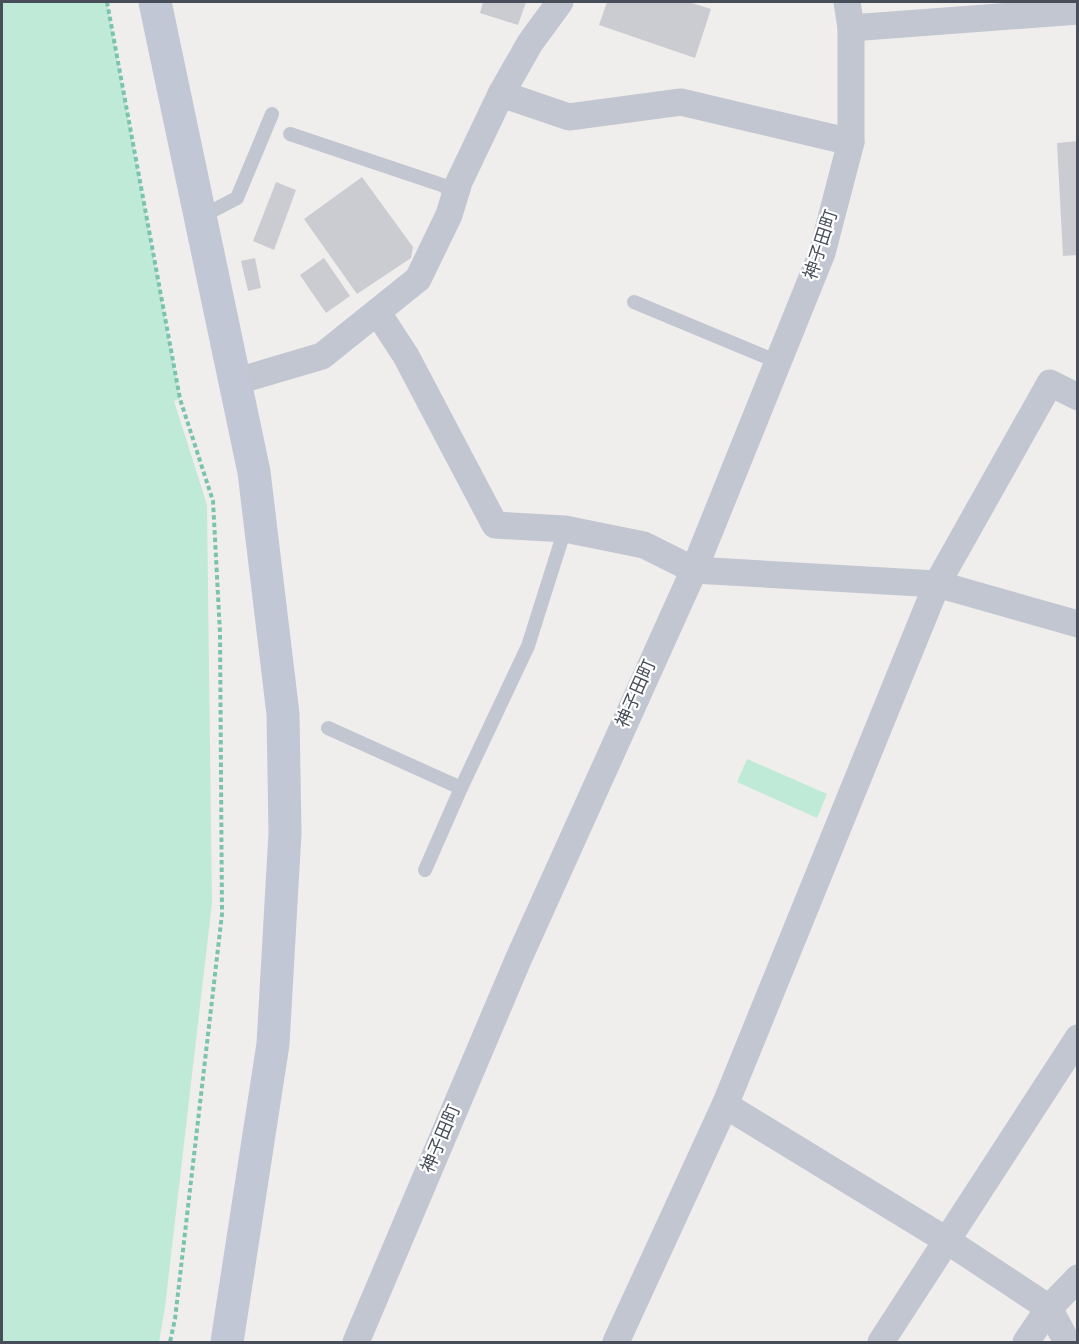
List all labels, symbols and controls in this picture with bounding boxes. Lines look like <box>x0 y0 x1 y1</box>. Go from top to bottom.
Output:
street label: 神子田町 <box>800 207 844 283</box>
street label: 神子田町 <box>612 656 662 732</box>
street label: 神子田町 <box>417 1101 467 1177</box>

